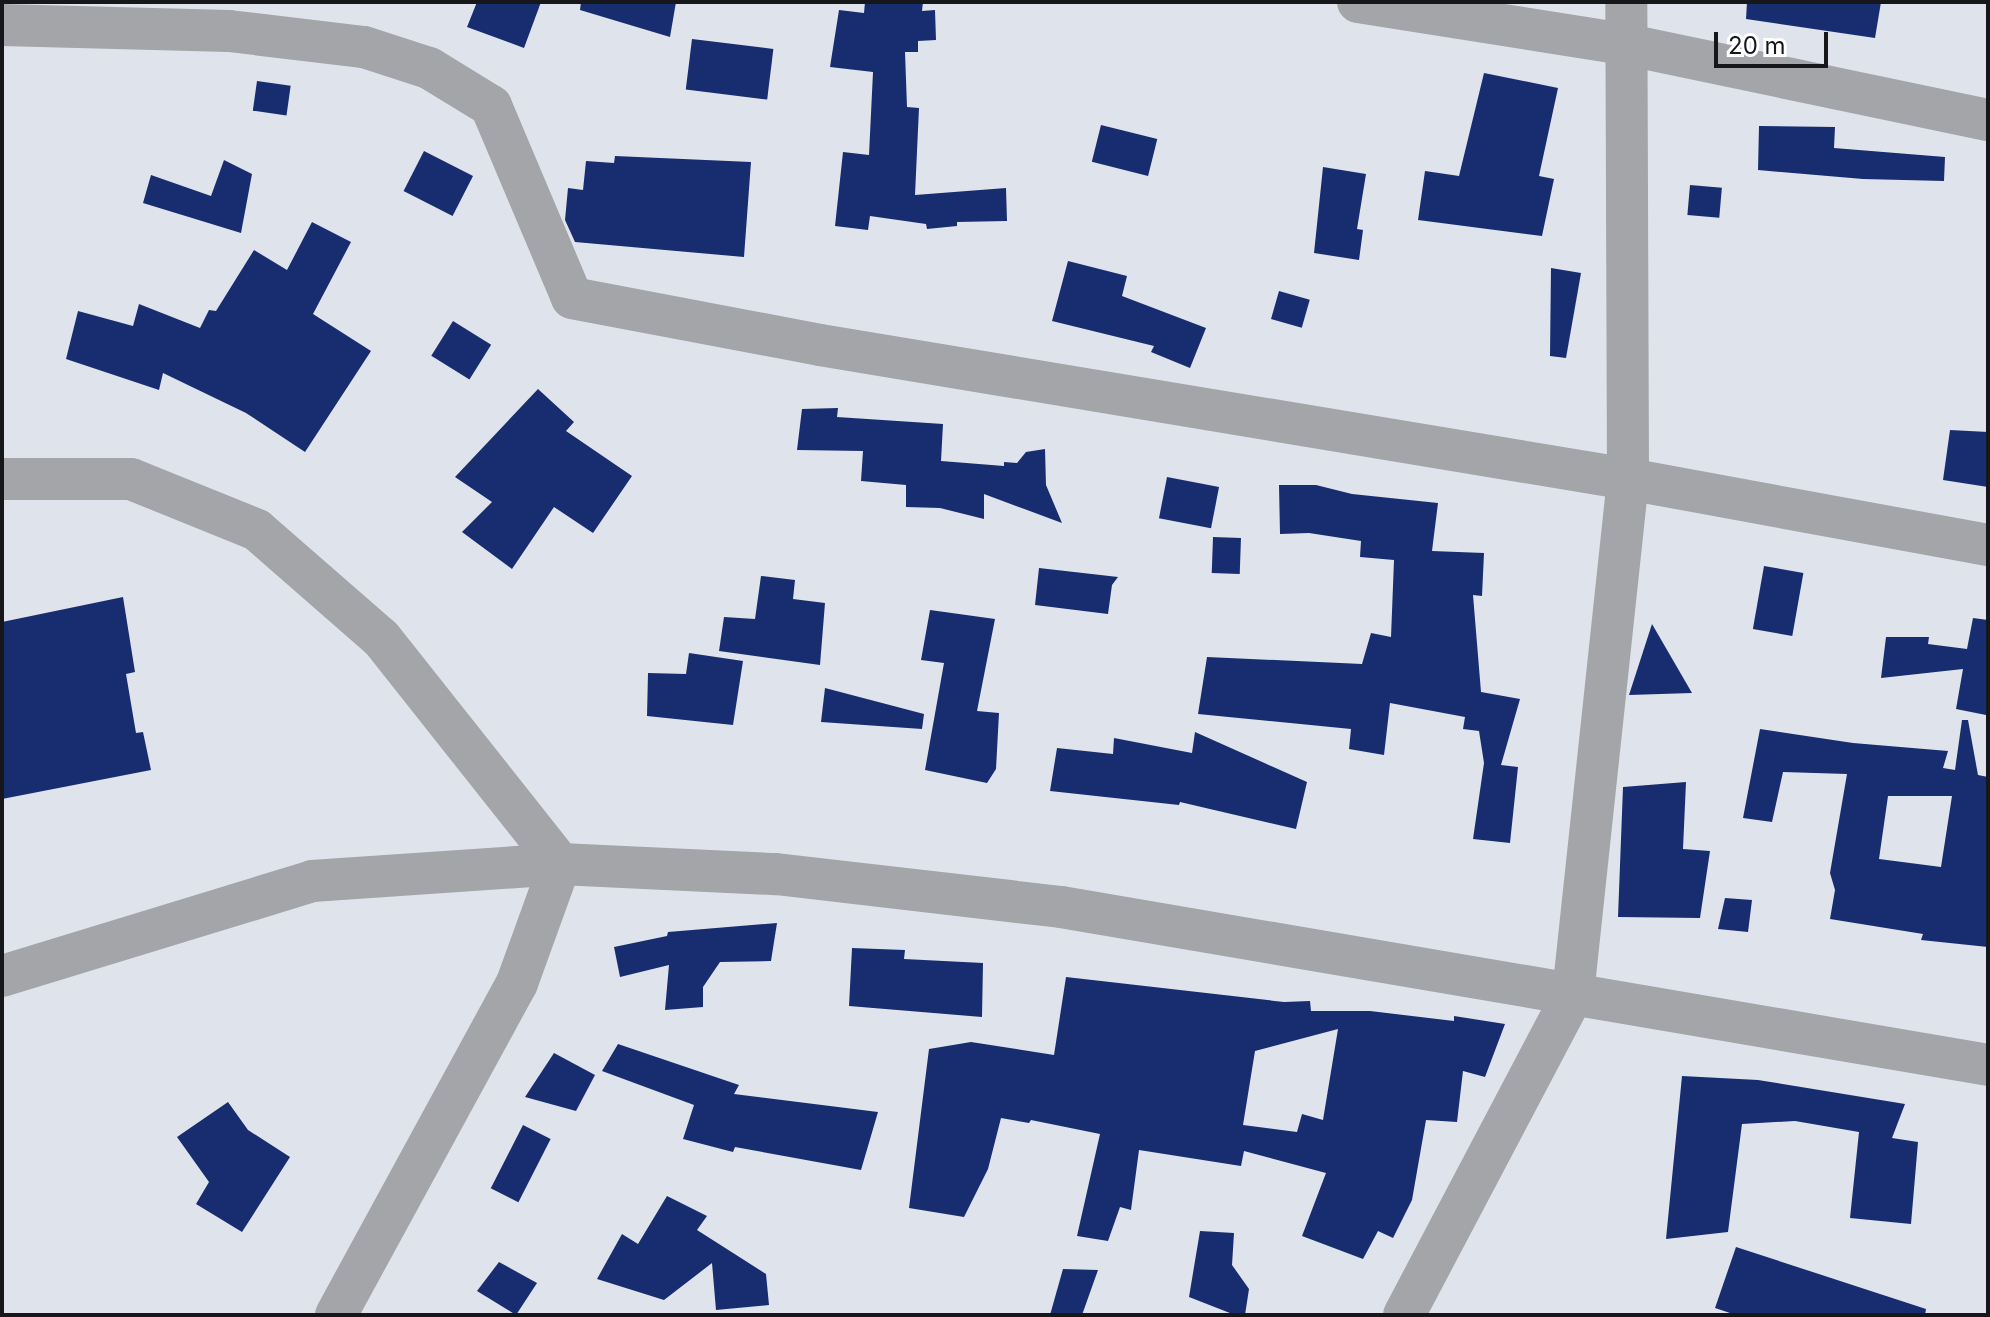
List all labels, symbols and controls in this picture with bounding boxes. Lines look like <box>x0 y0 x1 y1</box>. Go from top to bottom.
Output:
scale bar <box>1718 16 1832 66</box>
text: 20 m <box>1728 31 1786 60</box>

